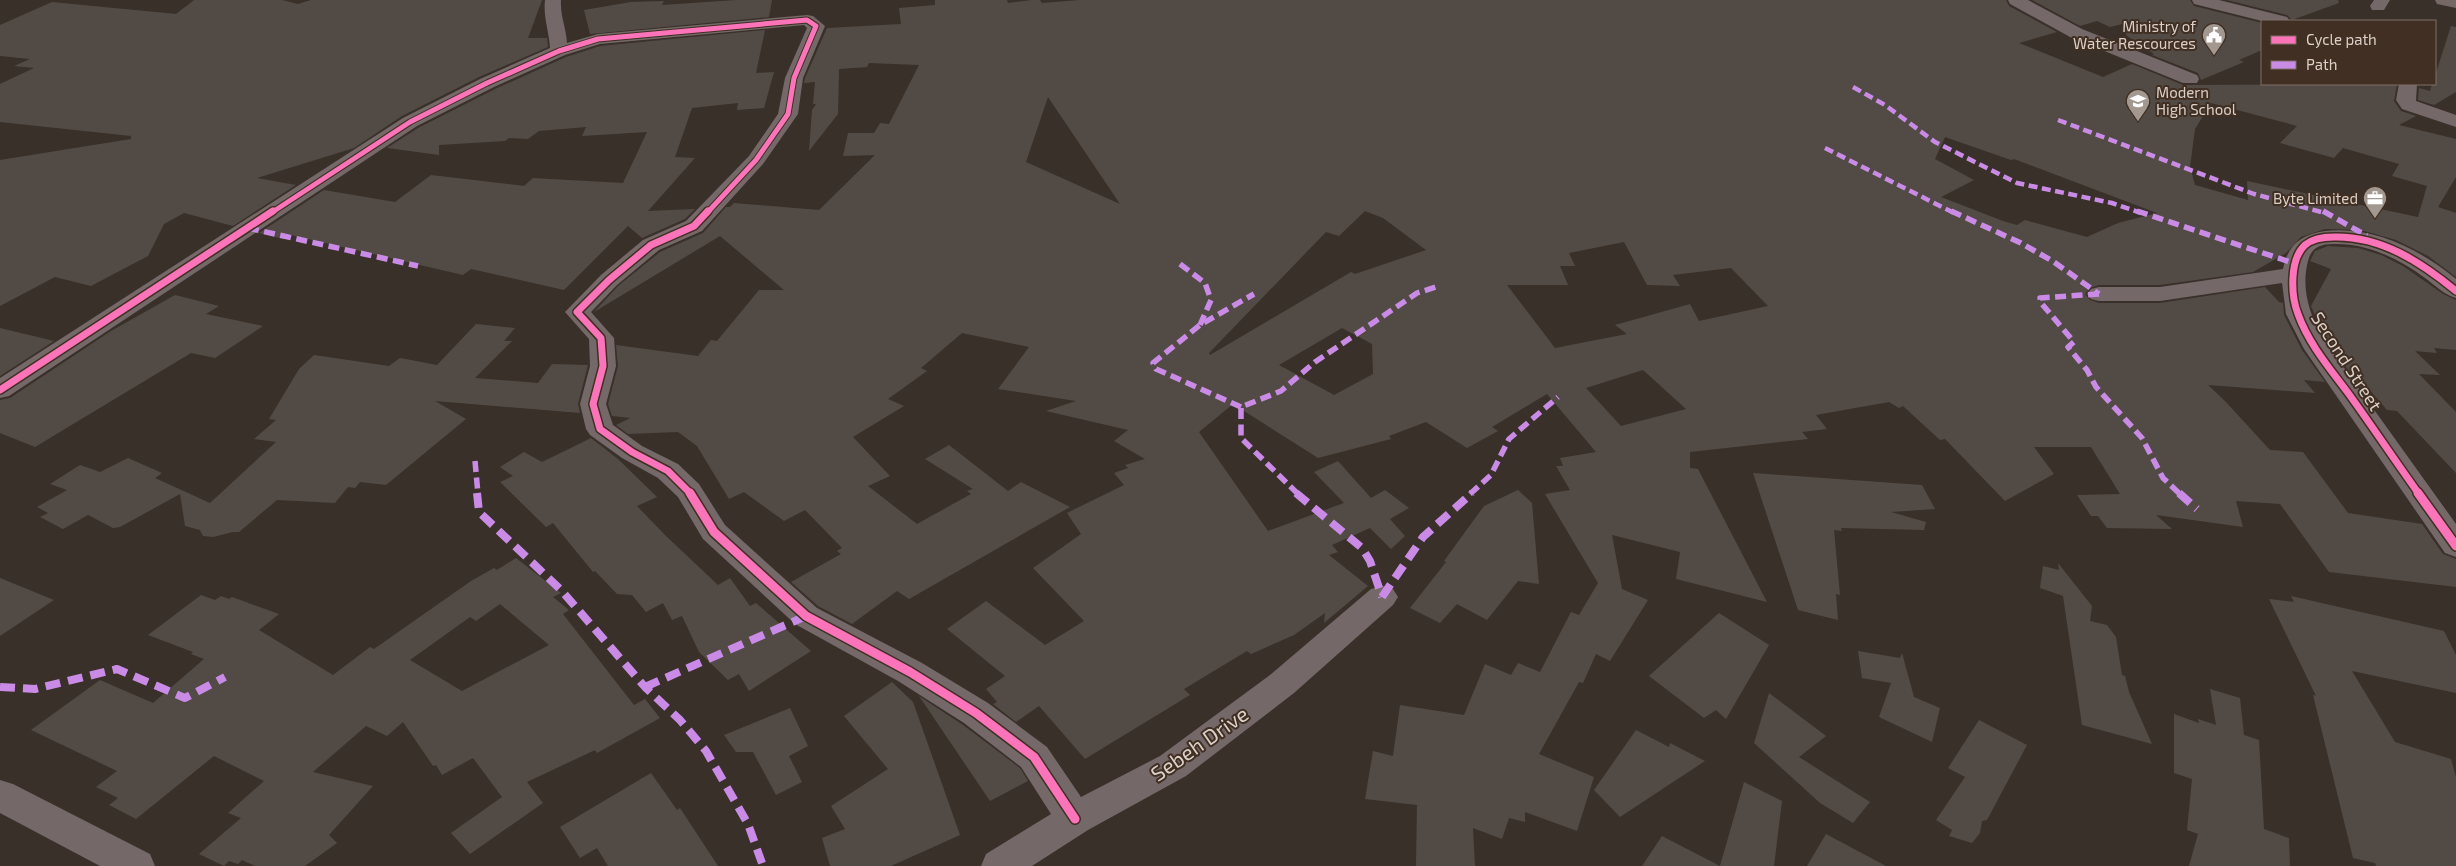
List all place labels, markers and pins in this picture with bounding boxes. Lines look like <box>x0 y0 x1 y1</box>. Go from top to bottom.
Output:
place label: Ministry of Water Rescources <box>2073 17 2196 52</box>
public building icon: Ministry of Water Rescources <box>2201 22 2227 56</box>
place label: Modern High School <box>2156 83 2237 118</box>
school or university icon: Modern High School <box>2125 88 2151 122</box>
office icon: Byte Limited <box>2362 185 2388 219</box>
place label: Byte Limited <box>2273 189 2358 207</box>

